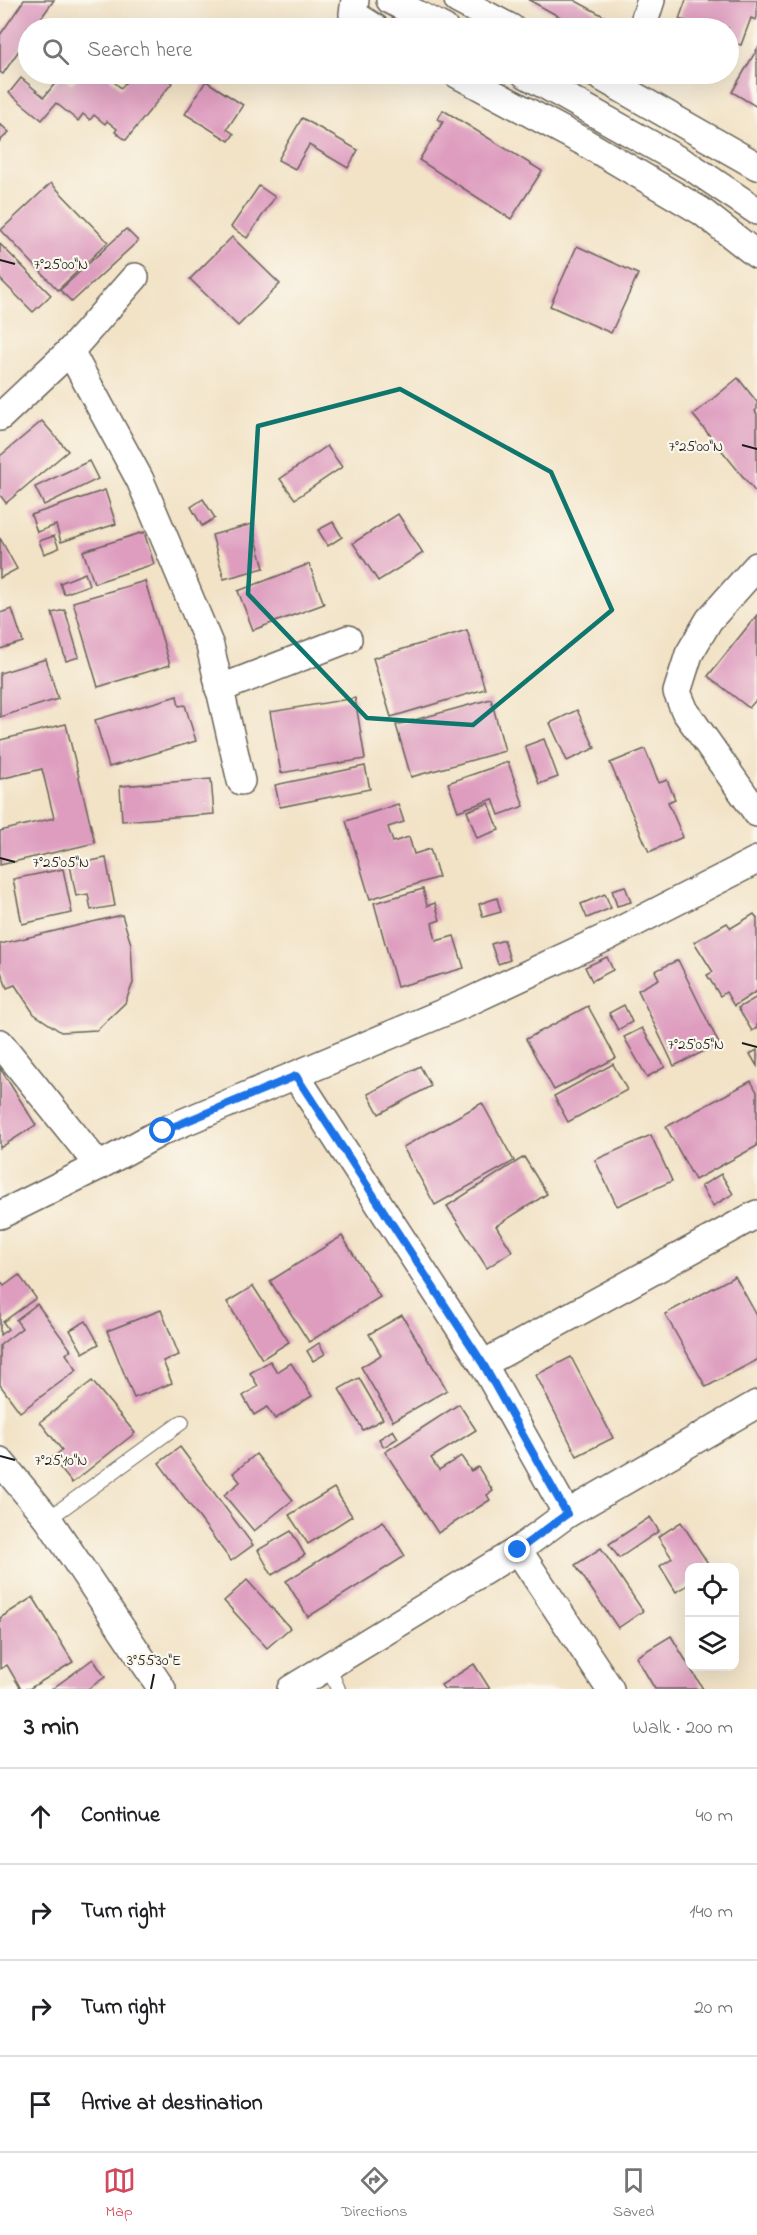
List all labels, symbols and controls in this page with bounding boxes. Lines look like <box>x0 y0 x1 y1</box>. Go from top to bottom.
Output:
search box <box>18 18 739 84</box>
icon: search <box>39 35 72 68</box>
text: Search here <box>87 35 192 67</box>
text: 7°25'00"N <box>34 254 88 276</box>
text: 7°25'00"N <box>669 436 723 458</box>
text: 7°25'05"N <box>33 852 89 874</box>
text: 7°25'05"N <box>668 1034 724 1056</box>
route start <box>149 1117 175 1143</box>
text: 7°25'10"N <box>35 1450 87 1472</box>
route end <box>504 1536 530 1562</box>
map controls <box>685 1563 739 1671</box>
button: locate <box>685 1563 739 1617</box>
button: layers <box>685 1617 739 1671</box>
text: 3°55'30"E <box>127 1650 181 1672</box>
text: 3 min <box>24 1709 79 1747</box>
text: Walk · 200 m <box>633 1714 733 1743</box>
icon: ahead <box>24 1800 57 1833</box>
text: Continue <box>81 1800 160 1832</box>
text: 40 m <box>696 1802 733 1831</box>
icon: right <box>24 1896 57 1929</box>
text: Turn right <box>81 1896 166 1928</box>
text: 140 m <box>689 1898 733 1927</box>
icon: right <box>24 1992 57 2025</box>
text: Turn right <box>81 1992 166 2024</box>
text: 20 m <box>694 1994 733 2023</box>
icon: arrive <box>24 2088 57 2121</box>
text: Arrive at destination <box>81 2088 263 2120</box>
tab: Map <box>103 2164 136 2224</box>
tab: Directions <box>341 2164 407 2224</box>
tab: Saved <box>613 2164 654 2224</box>

